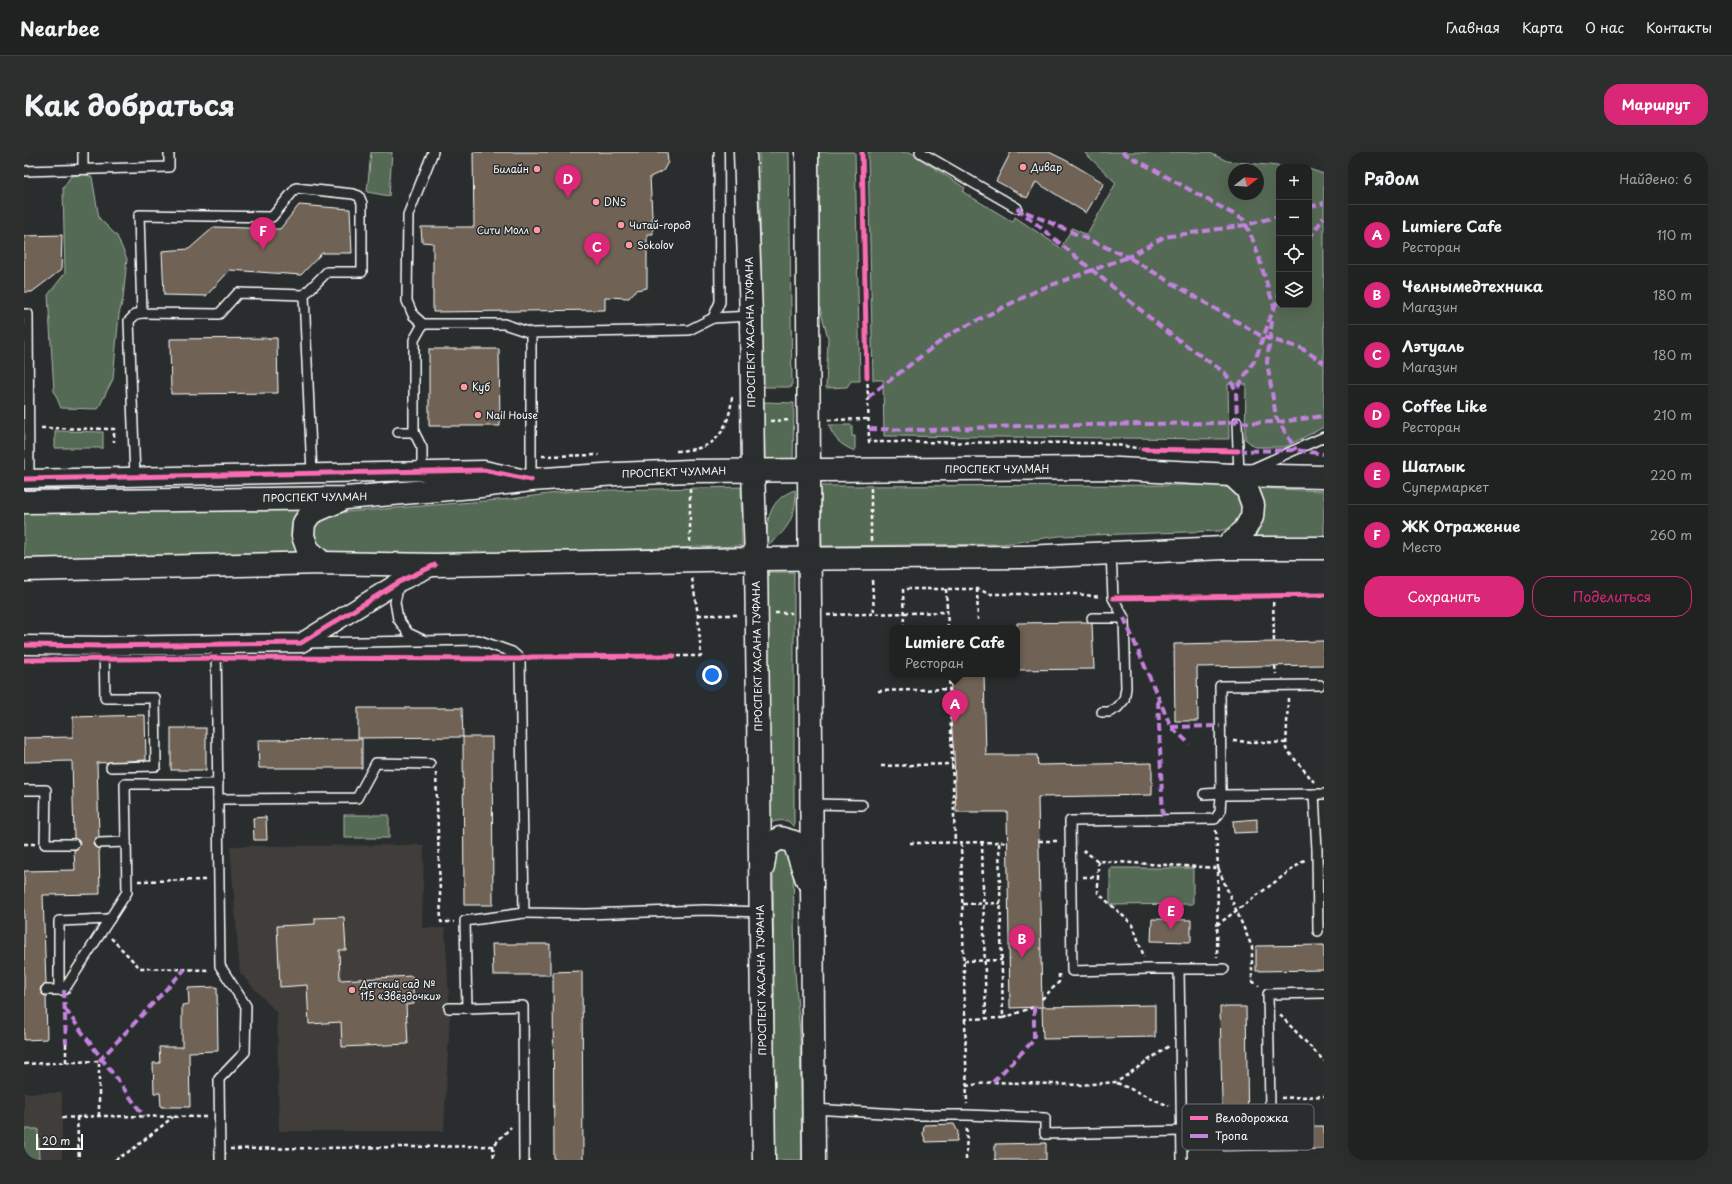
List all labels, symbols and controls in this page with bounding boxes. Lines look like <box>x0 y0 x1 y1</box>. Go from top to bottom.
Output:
text: Nearbee <box>20 14 100 42</box>
text: Главная <box>1446 17 1500 38</box>
text: Карта <box>1522 17 1563 38</box>
text: О нас <box>1585 17 1624 38</box>
text: Контакты <box>1646 17 1712 38</box>
text: Как добраться <box>24 83 235 126</box>
button: Маршрут <box>1604 84 1708 125</box>
place label: Дивар <box>1030 159 1062 174</box>
place label: Билайн <box>493 161 529 176</box>
marker: Дивар <box>1018 162 1028 172</box>
marker: Билайн <box>532 164 542 174</box>
north arrow <box>1228 164 1264 200</box>
map controls <box>1276 164 1312 308</box>
button: + <box>1276 164 1312 200</box>
pin: D <box>555 165 581 198</box>
text: Рядом <box>1364 165 1419 191</box>
text: Найдено: 6 <box>1619 169 1692 188</box>
place label: DNS <box>604 194 626 209</box>
marker: DNS <box>591 197 601 207</box>
button: − <box>1276 200 1312 236</box>
text: Lumiere Cafe <box>1402 214 1502 237</box>
pin: F <box>250 217 276 250</box>
place label: Читай-город <box>629 217 691 232</box>
marker: Читай-город <box>616 220 626 230</box>
place label: Сити Молл <box>477 222 529 237</box>
marker: Сити Молл <box>532 225 542 235</box>
text: A <box>1372 225 1382 244</box>
text: 110 m <box>1657 225 1692 244</box>
pin: C <box>584 233 610 266</box>
button: locate <box>1276 236 1312 272</box>
place label: Sokolov <box>637 237 674 252</box>
text: Ресторан <box>1402 237 1461 256</box>
marker: Sokolov <box>624 240 634 250</box>
street label: ПРОСПЕКТ ХАСАНА ТУФАНА <box>741 256 758 407</box>
button: layers <box>1276 272 1312 308</box>
text: Челнымедтехника <box>1402 274 1543 297</box>
text: B <box>1373 285 1381 304</box>
text: 180 m <box>1653 285 1692 304</box>
text: Магазин <box>1402 297 1458 316</box>
text: Лэтуаль <box>1402 334 1464 357</box>
text: C <box>1372 345 1382 364</box>
text: 180 m <box>1653 345 1692 364</box>
text: Магазин <box>1402 357 1458 376</box>
place label: Куб <box>472 379 490 394</box>
marker: Куб <box>459 382 469 392</box>
text: Coffee Like <box>1402 394 1487 417</box>
text: D <box>1372 405 1382 424</box>
text: 210 m <box>1653 405 1692 424</box>
place label: Nail House <box>486 407 538 422</box>
marker: Nail House <box>473 410 483 420</box>
text: Ресторан <box>1402 417 1461 436</box>
text: Шатлык <box>1402 454 1465 477</box>
street label: ПРОСПЕКТ ЧУЛМАН <box>945 461 1049 476</box>
street label: ПРОСПЕКТ ЧУЛМАН <box>622 462 726 481</box>
text: E <box>1373 465 1381 484</box>
text: 220 m <box>1650 465 1692 484</box>
text: Супермаркет <box>1402 477 1489 496</box>
street label: ПРОСПЕКТ ЧУЛМАН <box>263 488 367 505</box>
text: ЖК Отражение <box>1402 514 1520 537</box>
text: F <box>1373 525 1381 544</box>
text: 260 m <box>1650 525 1692 544</box>
text: Место <box>1402 537 1442 556</box>
button: Сохранить <box>1364 576 1524 617</box>
button: Поделиться <box>1532 576 1692 617</box>
street label: ПРОСПЕКТ ХАСАНА ТУФАНА <box>748 580 765 731</box>
popup <box>890 625 1020 677</box>
text: Lumiere Cafe <box>905 630 1005 653</box>
text: Ресторан <box>905 653 964 672</box>
your location <box>702 665 722 685</box>
pin: A <box>942 690 968 723</box>
pin: E <box>1158 897 1184 930</box>
street label: ПРОСПЕКТ ХАСАНА ТУФАНА <box>752 904 769 1055</box>
pin: B <box>1009 925 1035 958</box>
place label: Детский сад № 115 «Звёздочки» <box>359 976 441 1003</box>
marker: Детский сад № 115 «Звёздочки» <box>347 985 357 995</box>
legend <box>1182 1104 1314 1150</box>
text: Велодорожка <box>1215 1109 1288 1126</box>
text: Тропа <box>1215 1127 1248 1144</box>
scale bar <box>36 1132 83 1151</box>
text: 20 m <box>42 1132 70 1149</box>

